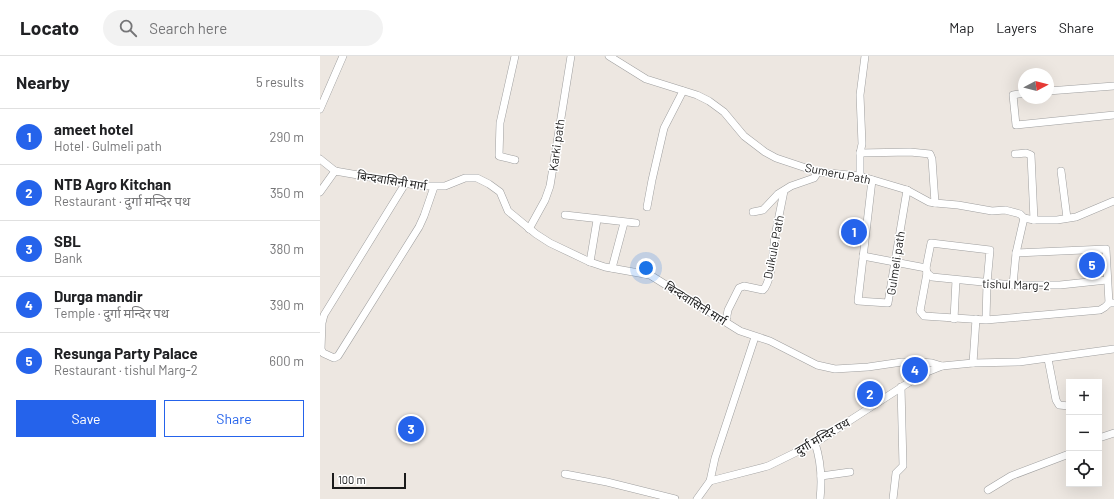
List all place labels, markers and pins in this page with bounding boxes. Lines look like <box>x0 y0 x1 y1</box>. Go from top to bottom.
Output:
pin: 1 <box>841 217 867 247</box>
pin: 5 <box>1079 250 1105 280</box>
pin: 4 <box>902 355 928 385</box>
pin: 2 <box>857 379 883 409</box>
pin: 3 <box>398 414 424 444</box>

